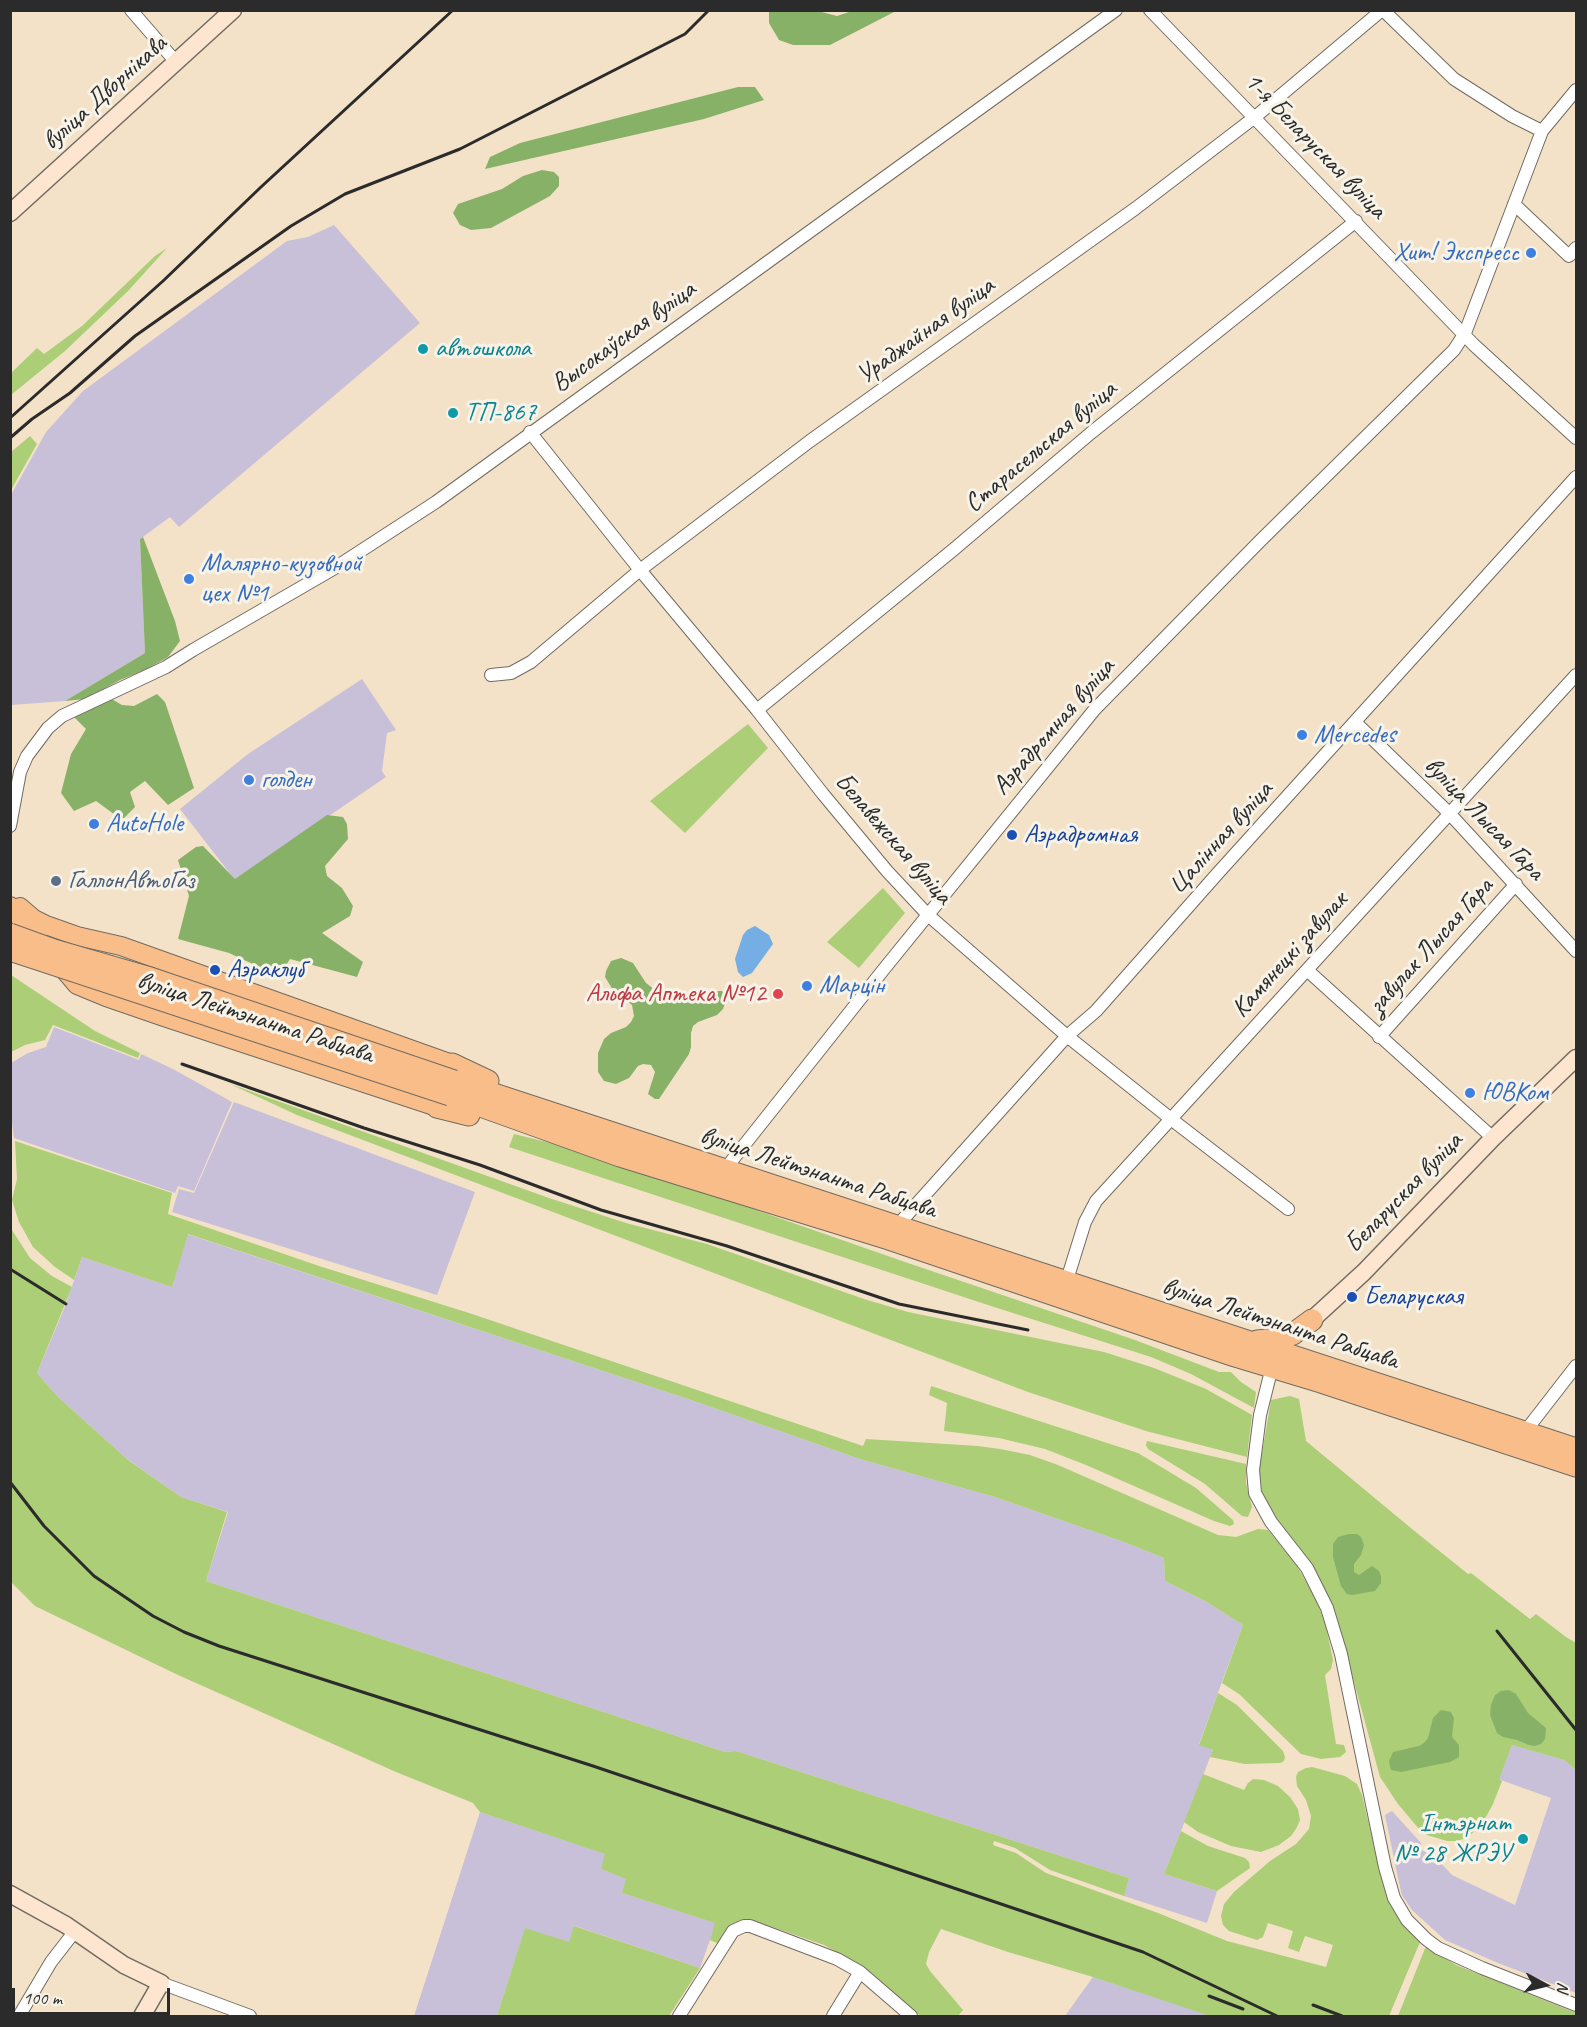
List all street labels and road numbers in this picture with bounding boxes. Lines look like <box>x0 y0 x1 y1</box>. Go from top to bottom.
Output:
street label: вуліца Дворнікава <box>36 29 174 157</box>
street label: 1-я Беларуская вуліца <box>1237 66 1393 226</box>
street label: Ураджайная вуліца <box>851 271 1001 391</box>
street label: Высокаўская вуліца <box>546 274 702 400</box>
street label: Старасельская вуліца <box>959 374 1123 520</box>
street label: Аэрадромная вуліца <box>986 652 1122 802</box>
street label: вуліца Лысая Гара <box>1417 751 1551 887</box>
street label: Белавежская вуліца <box>827 767 959 911</box>
street label: Цалінная вуліца <box>1162 775 1280 901</box>
street label: завулак Лысая Гара <box>1362 872 1500 1020</box>
street label: Камянецкі завулак <box>1225 886 1355 1024</box>
street label: вуліца Лейтэнанта Рабцава <box>133 965 377 1071</box>
street label: вуліца Лейтэнанта Рабцава <box>696 1120 940 1226</box>
street label: Беларуская вуліца <box>1339 1126 1469 1260</box>
street label: вуліца Лейтэнанта Рабцава <box>1158 1271 1402 1377</box>

